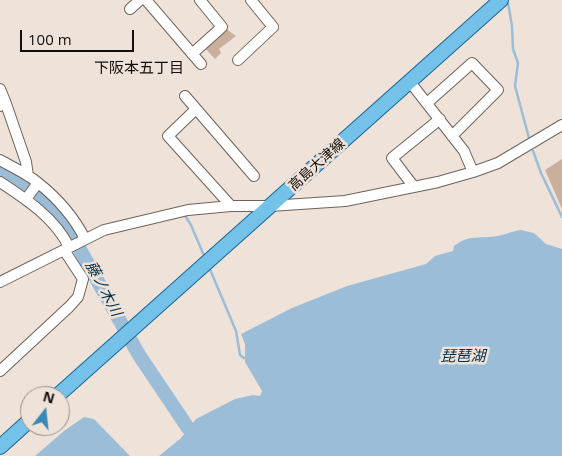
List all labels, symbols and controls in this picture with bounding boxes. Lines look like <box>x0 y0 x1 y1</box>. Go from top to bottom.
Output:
scale bar <box>22 20 136 52</box>
text: 100 m <box>28 29 72 49</box>
district label: 下阪本五丁目 <box>94 60 184 78</box>
street label: 高島大津線 <box>285 135 349 195</box>
water label: 藤ノ木川 <box>81 258 125 320</box>
water label: 琵琶湖 <box>441 348 485 366</box>
north arrow <box>20 386 70 436</box>
text: N <box>41 386 57 408</box>

